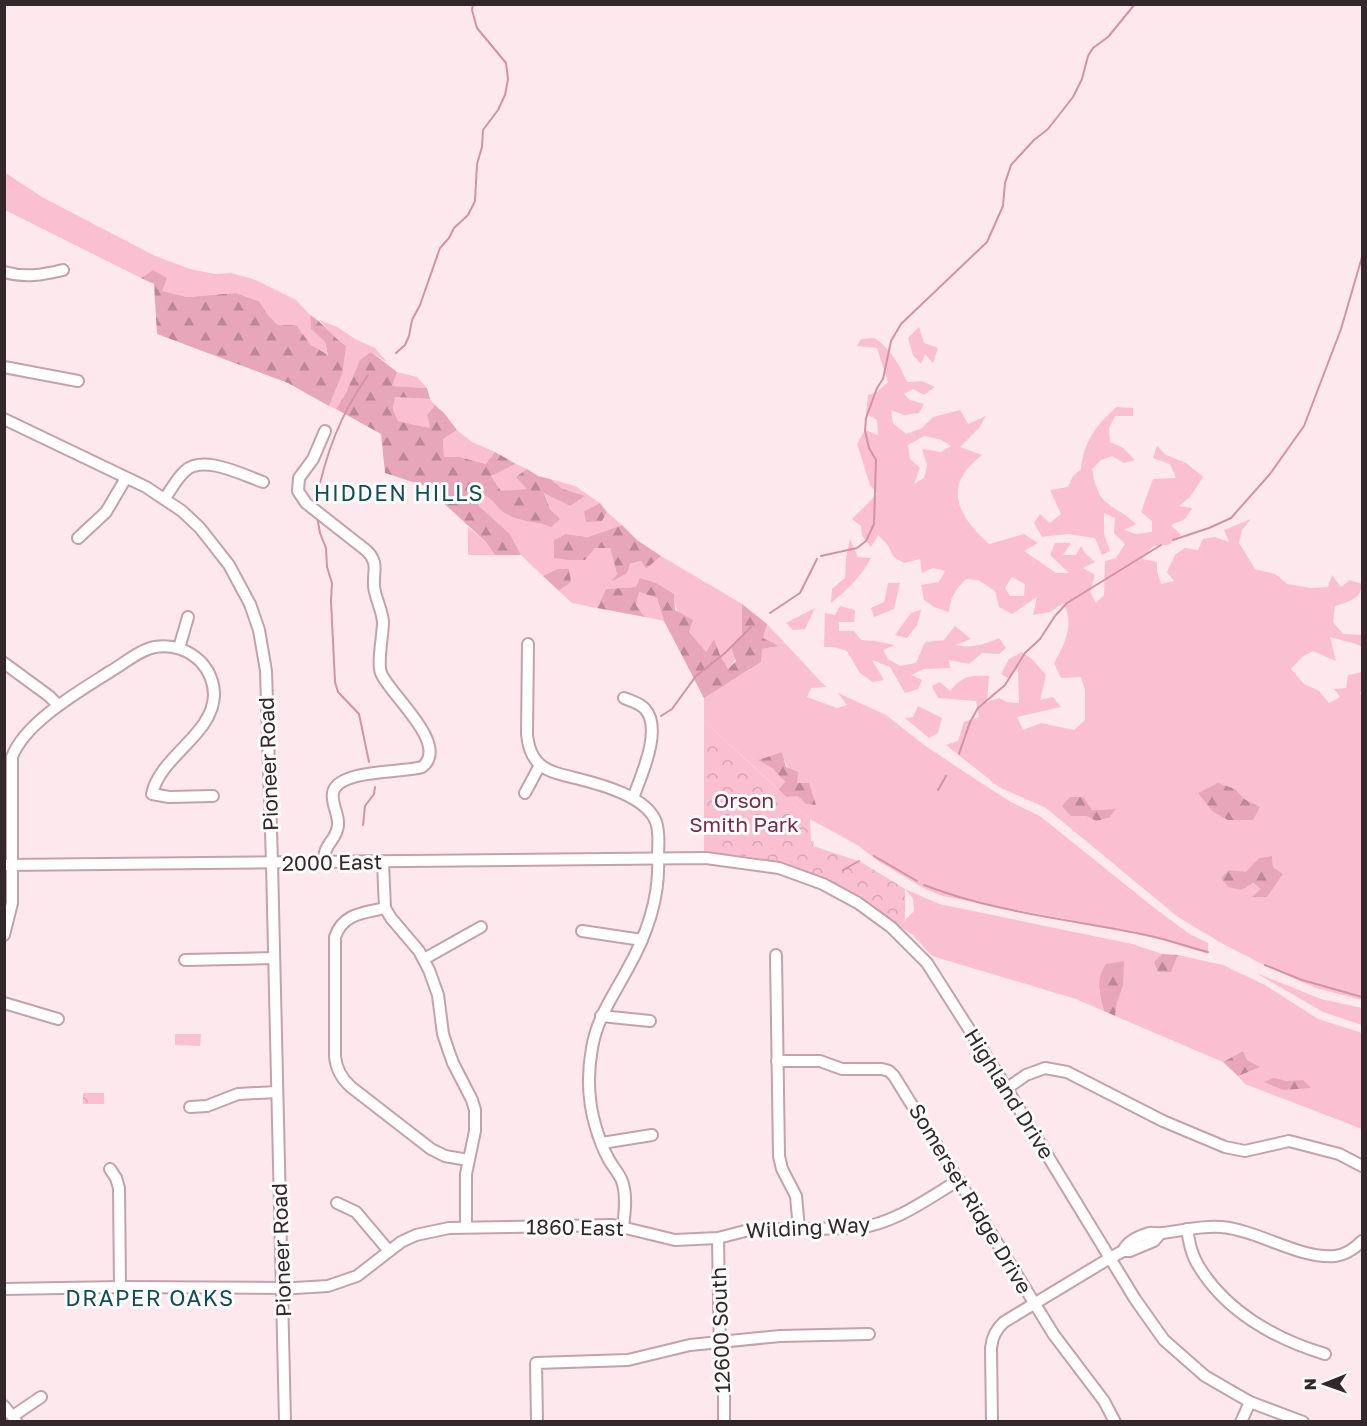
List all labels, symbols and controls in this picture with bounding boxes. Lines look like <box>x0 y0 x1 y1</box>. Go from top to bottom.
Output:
district label: HIDDEN HILLS <box>314 479 484 506</box>
street label: Pioneer Road <box>253 697 283 832</box>
park label: Orson Smith Park <box>689 787 799 837</box>
street label: 2000 East <box>282 848 382 876</box>
street label: Highland Drive <box>959 1023 1060 1164</box>
street label: Somerset Ridge Drive <box>904 1099 1038 1298</box>
street label: Pioneer Road <box>266 1183 296 1318</box>
street label: Wilding Way <box>745 1211 871 1243</box>
street label: 1860 East <box>526 1213 624 1241</box>
street label: 12600 South <box>705 1266 735 1394</box>
district label: DRAPER OAKS <box>65 1284 235 1311</box>
north arrow <box>1295 1354 1355 1414</box>
text: N <box>1300 1378 1320 1391</box>

